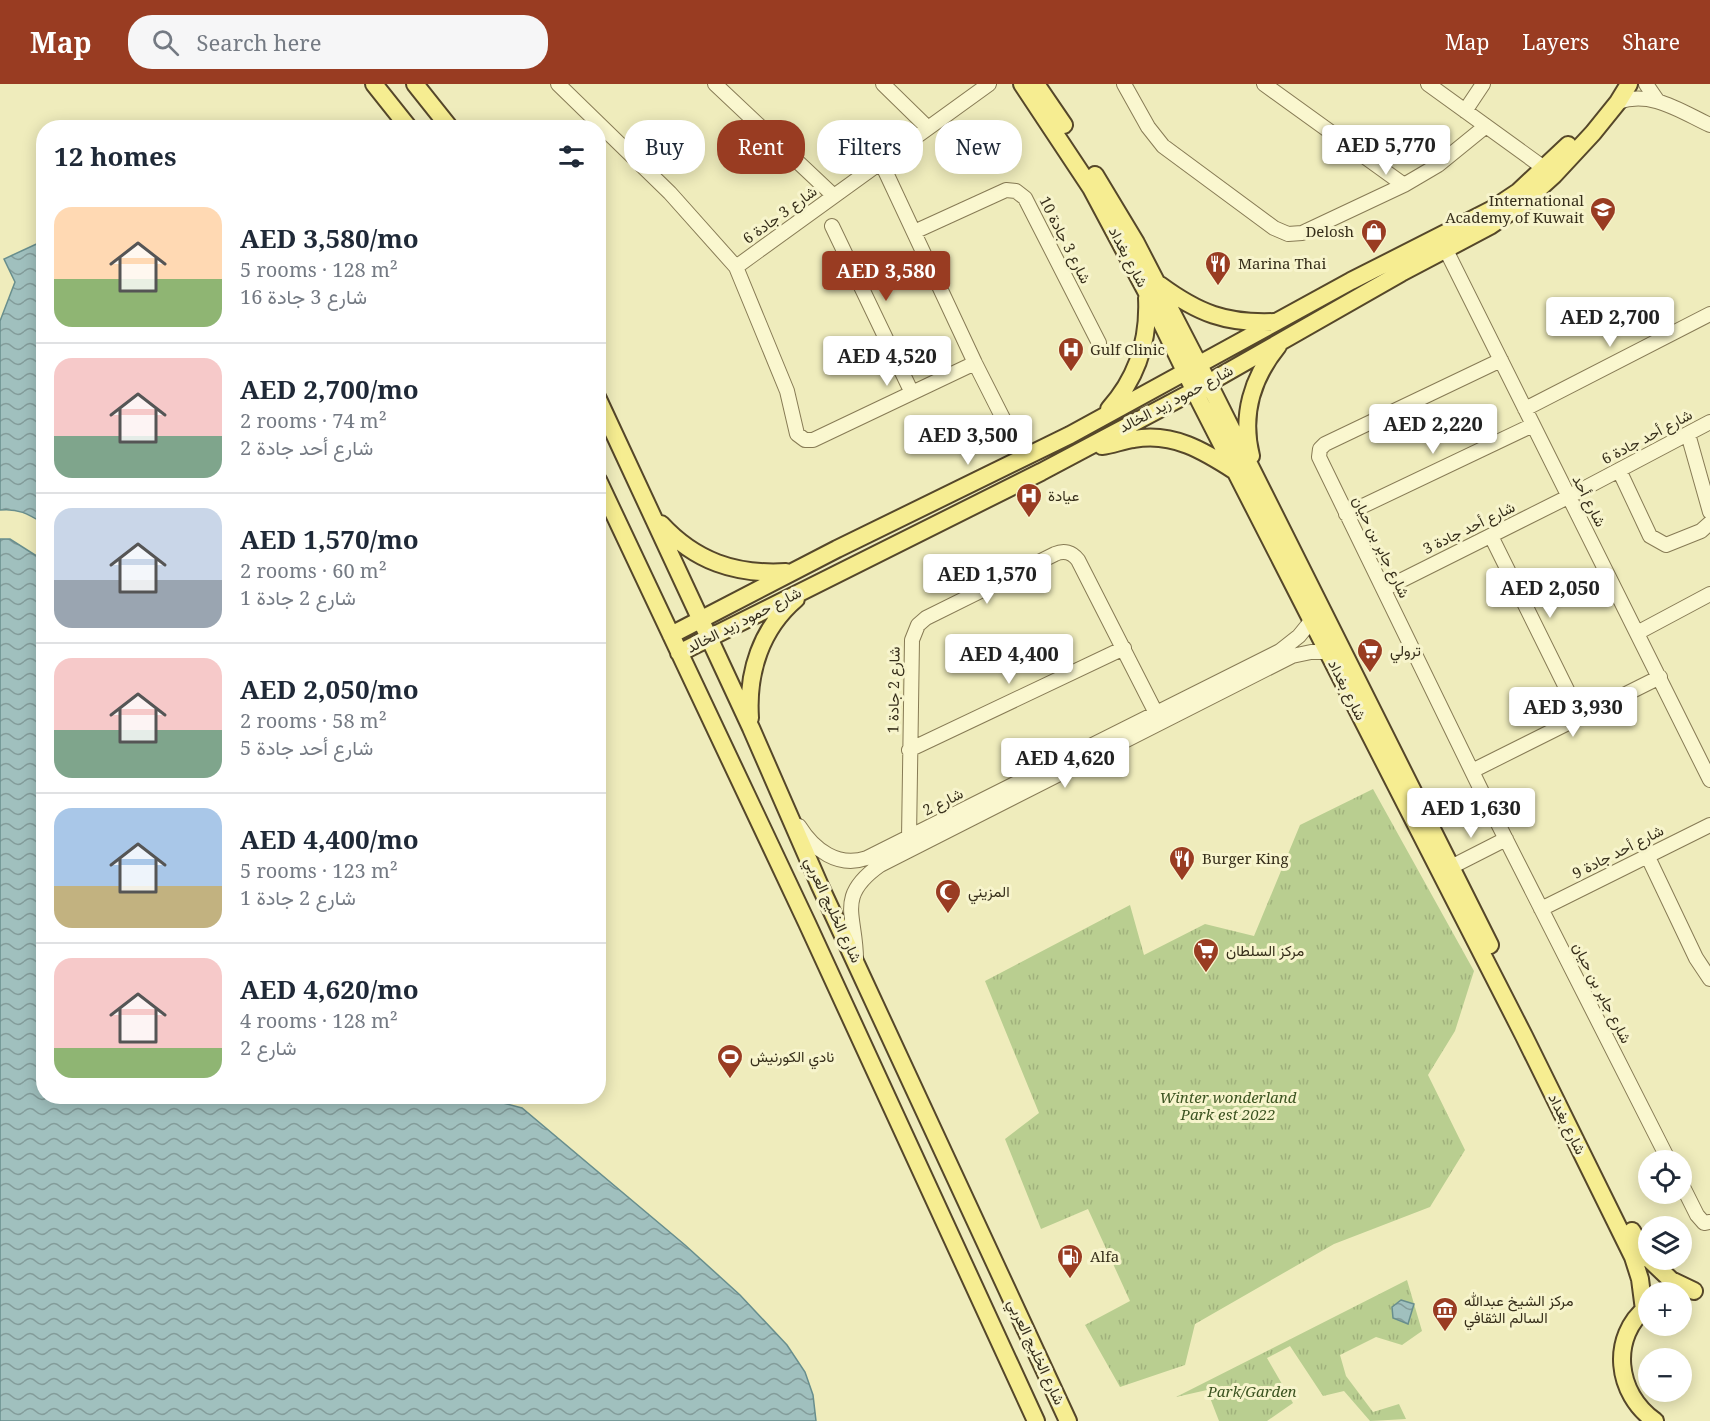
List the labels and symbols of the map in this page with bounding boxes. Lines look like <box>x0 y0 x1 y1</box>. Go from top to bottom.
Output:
pin: AED 5,770 <box>1317 125 1455 176</box>
street label: شارع 3 جادة 6 <box>738 180 822 249</box>
place label: International Academy of Kuwait <box>1445 190 1584 227</box>
street label: شارع 3 جادة 10 <box>1034 193 1096 288</box>
school or university icon: International Academy of Kuwait <box>1588 195 1618 233</box>
shop icon: Delosh <box>1359 217 1389 255</box>
place label: Delosh <box>1305 221 1354 241</box>
street label: شارع بغداد <box>1103 223 1153 291</box>
restaurant icon: Marina Thai <box>1203 249 1233 287</box>
pin: AED 3,580 <box>817 251 955 302</box>
place label: Marina Thai <box>1238 253 1327 273</box>
pin: AED 2,700 <box>1541 297 1679 348</box>
hospital icon: Gulf Clinic <box>1056 335 1086 373</box>
pin: AED 4,520 <box>818 336 956 387</box>
place label: Gulf Clinic <box>1090 339 1165 359</box>
street label: شارع حمود زيد الخالد <box>1115 360 1237 438</box>
pin: AED 2,220 <box>1364 404 1502 455</box>
street label: شارع أحد جادة 6 <box>1598 404 1696 470</box>
pin: AED 3,500 <box>899 415 1037 466</box>
street label: شارع أحد <box>1567 471 1611 531</box>
hospital icon: عيادة <box>1014 481 1044 519</box>
place label: عيادة <box>1048 485 1080 505</box>
street label: شارع جابر بن حيان <box>1347 492 1415 602</box>
street label: شارع أحد جادة 3 <box>1419 496 1519 560</box>
pin: AED 1,570 <box>918 554 1056 605</box>
pin: AED 2,050 <box>1481 568 1619 619</box>
street label: شارع حمود زيد الخالد <box>683 581 805 658</box>
pin: AED 4,400 <box>940 634 1078 685</box>
supermarket icon: ترولي <box>1355 636 1385 674</box>
place label: ترولي <box>1390 640 1421 664</box>
street label: شارع 2 جادة 1 <box>882 646 906 734</box>
street label: شارع بغداد <box>1322 656 1372 724</box>
pin: AED 3,930 <box>1504 687 1642 738</box>
pin: AED 4,620 <box>996 738 1134 789</box>
street label: شارع 2 <box>919 782 967 821</box>
pin: AED 1,630 <box>1402 788 1540 839</box>
street label: شارع أحد جادة 9 <box>1568 819 1668 884</box>
restaurant icon: Burger King <box>1167 844 1197 882</box>
place label: Burger King <box>1202 848 1289 868</box>
street label: شارع الخليج العربي <box>797 853 867 968</box>
mosque icon: المزيني <box>933 877 963 915</box>
place label: المزيني <box>968 881 1010 905</box>
supermarket icon: مركز السلطان <box>1191 936 1221 974</box>
street label: شارع جابر بن حيان <box>1567 939 1637 1048</box>
place label: مركز السلطان <box>1226 940 1304 960</box>
sports icon: نادي الكورنيش <box>715 1042 745 1080</box>
place label: نادي الكورنيش <box>750 1046 834 1070</box>
park label: Winter wonderland Park est 2022 <box>1160 1087 1297 1124</box>
street label: شارع بغداد <box>1543 1090 1591 1159</box>
fuel station icon: Alfa <box>1055 1242 1085 1280</box>
place label: Alfa <box>1090 1246 1119 1266</box>
place label: مركز الشيخ عبدالله السالم الثقافي <box>1464 1290 1574 1331</box>
street label: شارع الخليج العربي <box>1000 1295 1070 1410</box>
museum icon: مركز الشيخ عبدالله السالم الثقافي <box>1430 1295 1460 1333</box>
park label: Park/Garden <box>1206 1381 1297 1401</box>

